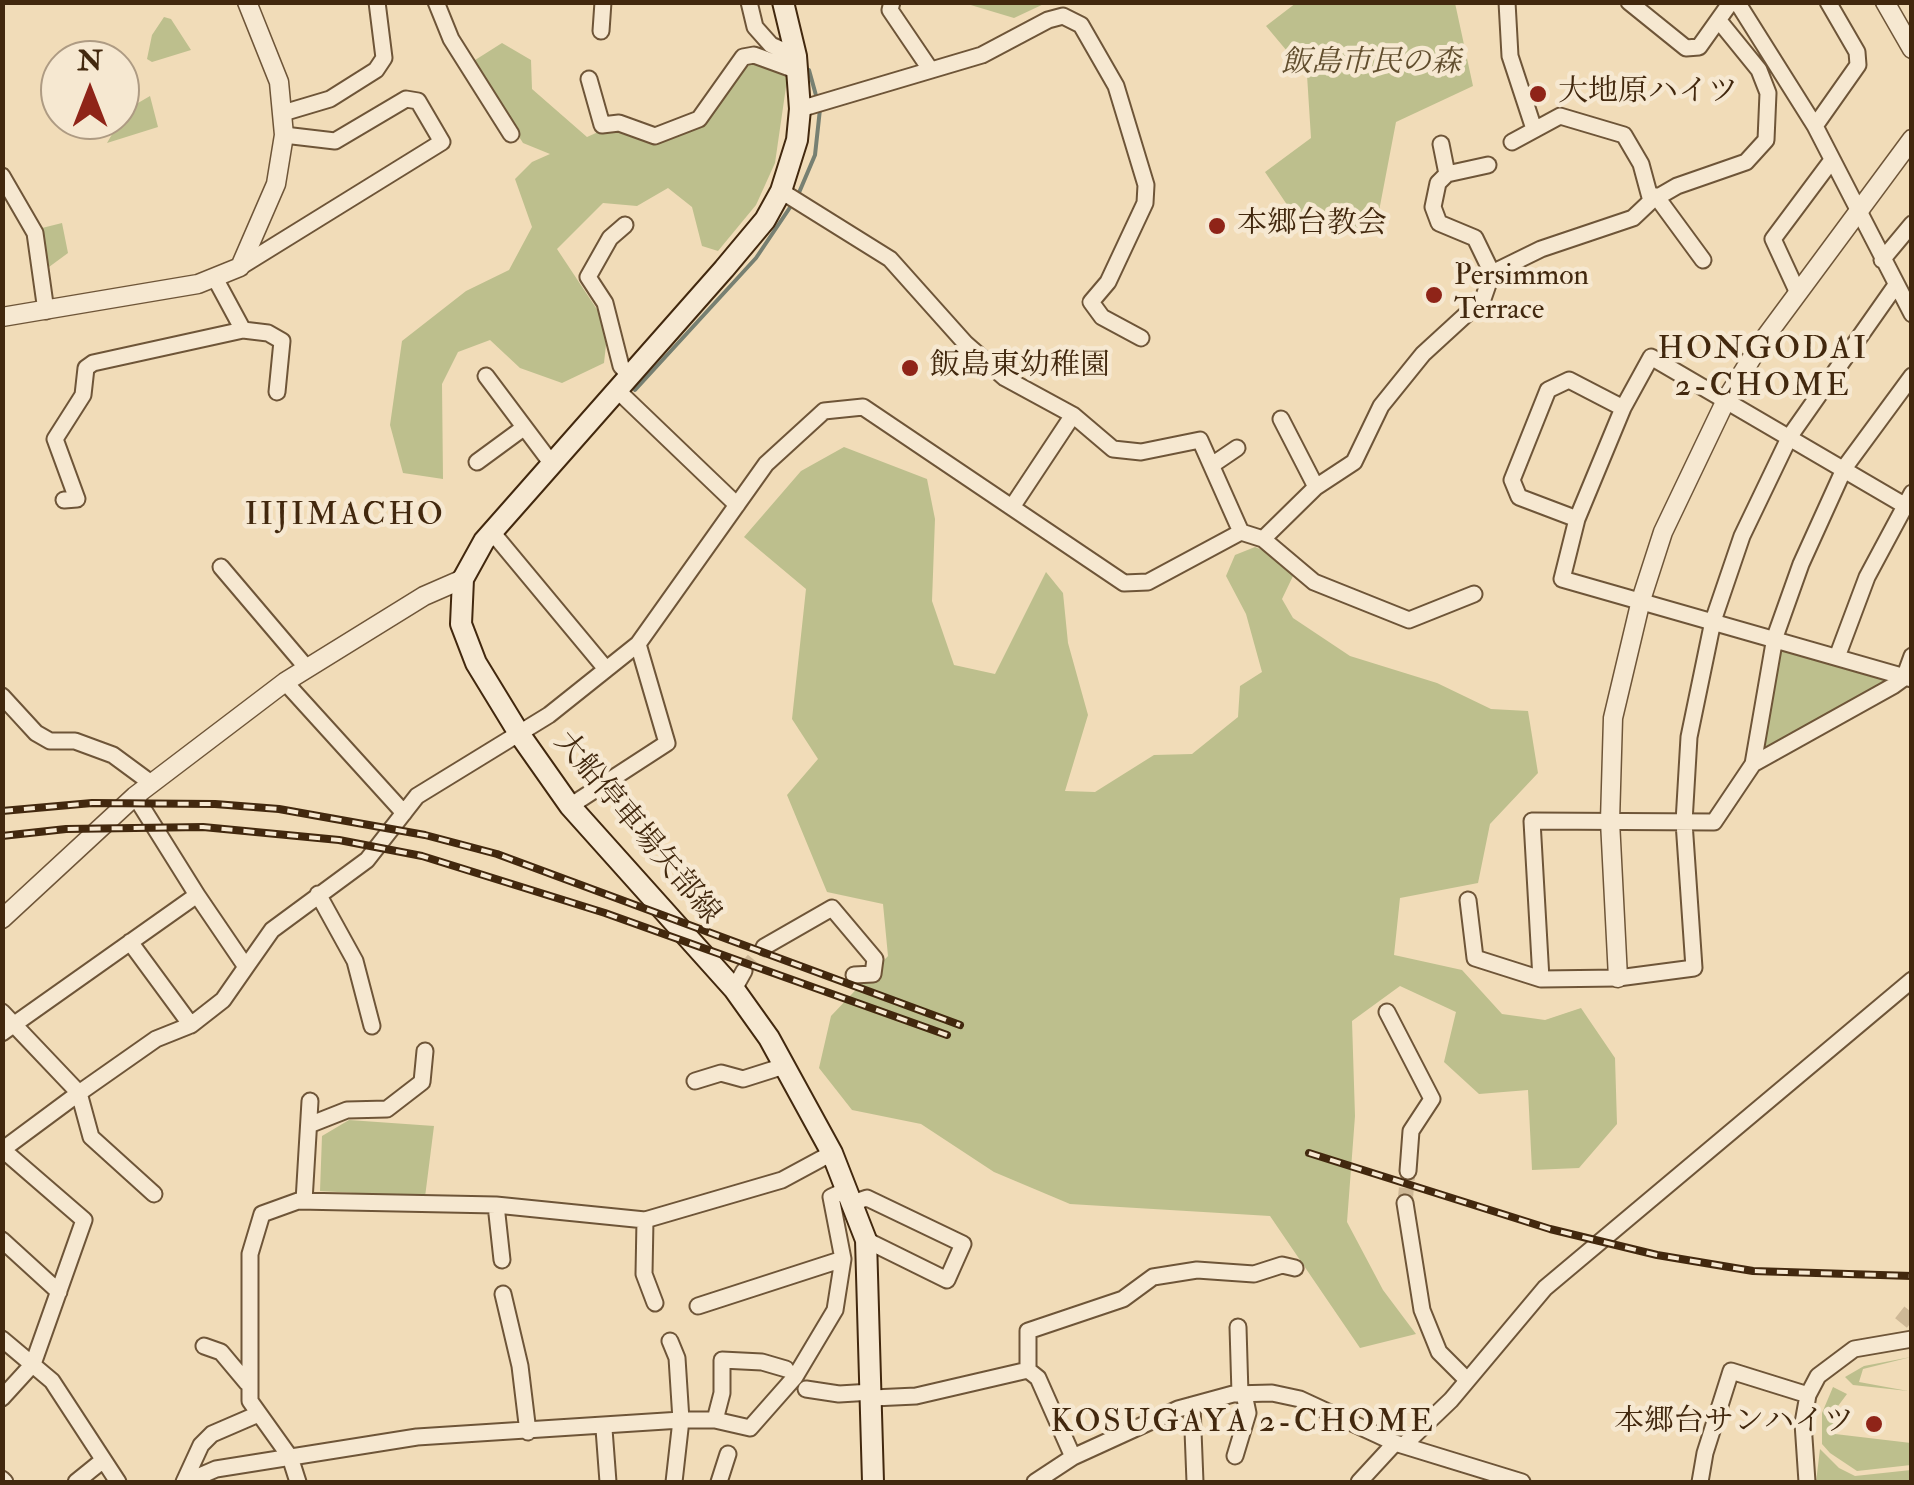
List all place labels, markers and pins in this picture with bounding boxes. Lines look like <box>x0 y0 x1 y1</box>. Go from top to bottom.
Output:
place label: 大地原ハイツ <box>1558 76 1738 112</box>
marker: 大地原ハイツ <box>1527 83 1549 105</box>
place label: 本郷台教会 <box>1237 208 1387 244</box>
marker: 本郷台教会 <box>1206 215 1228 237</box>
place label: Persimmon Terrace <box>1454 260 1589 330</box>
marker: Persimmon Terrace <box>1423 284 1445 306</box>
place label: 飯島東幼稚園 <box>930 350 1110 386</box>
marker: 飯島東幼稚園 <box>899 357 921 379</box>
place label: 本郷台サンハイツ <box>1614 1406 1854 1442</box>
marker: 本郷台サンハイツ <box>1863 1413 1885 1435</box>

